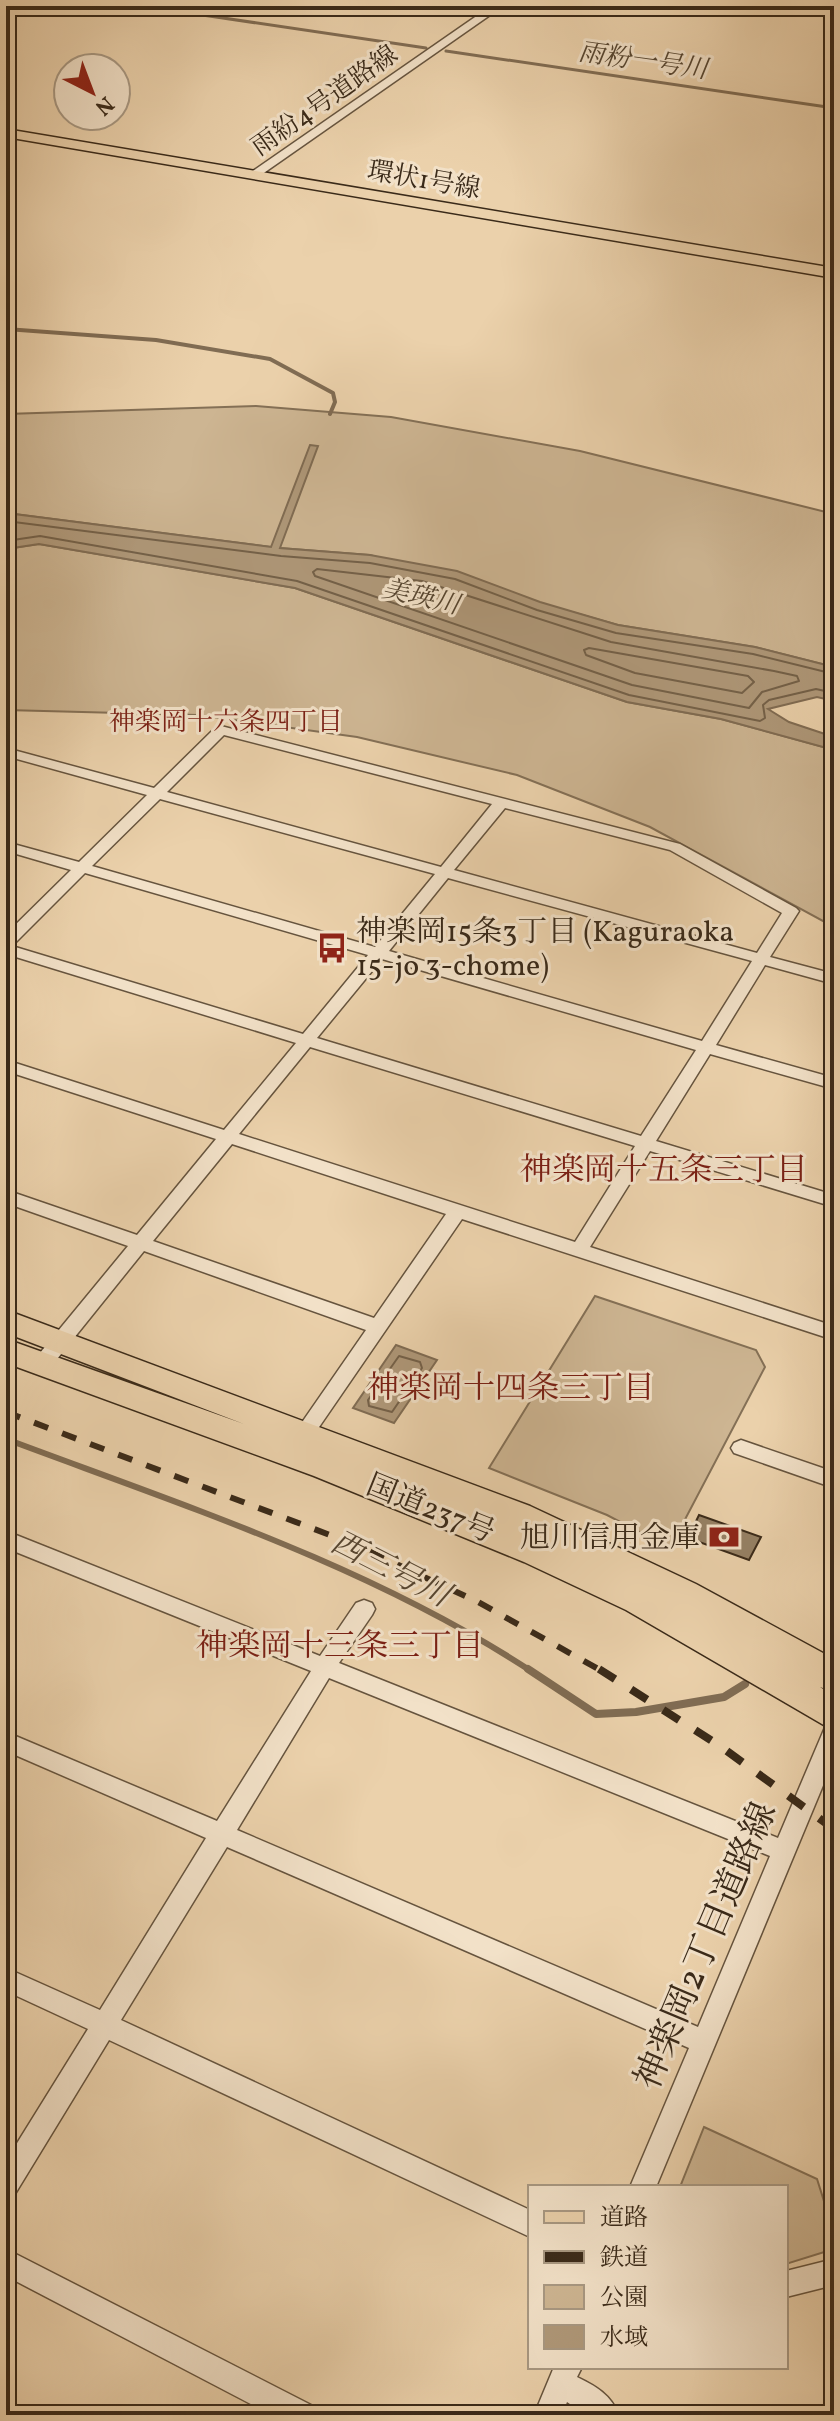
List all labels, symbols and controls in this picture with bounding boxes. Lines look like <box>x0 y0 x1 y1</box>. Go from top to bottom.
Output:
water label: 雨粉一号川 <box>576 35 713 89</box>
street label: 雨紛4号道路線 <box>245 38 406 166</box>
north arrow <box>52 52 132 132</box>
text: N <box>87 88 120 122</box>
street label: 環状1号線 <box>364 153 483 209</box>
water label: 美瑛川 <box>378 572 466 625</box>
district label: 神楽岡十六条四丁目 <box>109 705 343 741</box>
place label: 神楽岡15条3丁目 (Kaguraoka 15-jo 3-chome) <box>356 912 734 988</box>
bus stop icon: 神楽岡15条3丁目 (Kaguraoka 15-jo 3-chome) <box>315 931 349 965</box>
district label: 神楽岡十五条三丁目 <box>520 1150 808 1194</box>
district label: 神楽岡十四条三丁目 <box>367 1368 655 1412</box>
street label: 国道237号 <box>360 1465 501 1555</box>
place label: 旭川信用金庫 <box>520 1518 700 1560</box>
bank icon: 旭川信用金庫 <box>707 1520 741 1554</box>
water label: 西三号川 <box>323 1522 459 1621</box>
district label: 神楽岡十三条三丁目 <box>196 1626 484 1670</box>
street label: 神楽岡2丁目道路線 <box>625 1795 791 2098</box>
legend <box>528 2185 788 2369</box>
text: 道路 <box>600 2202 648 2236</box>
text: 鉄道 <box>600 2242 648 2276</box>
text: 公園 <box>600 2282 648 2316</box>
text: 水域 <box>600 2322 648 2356</box>

